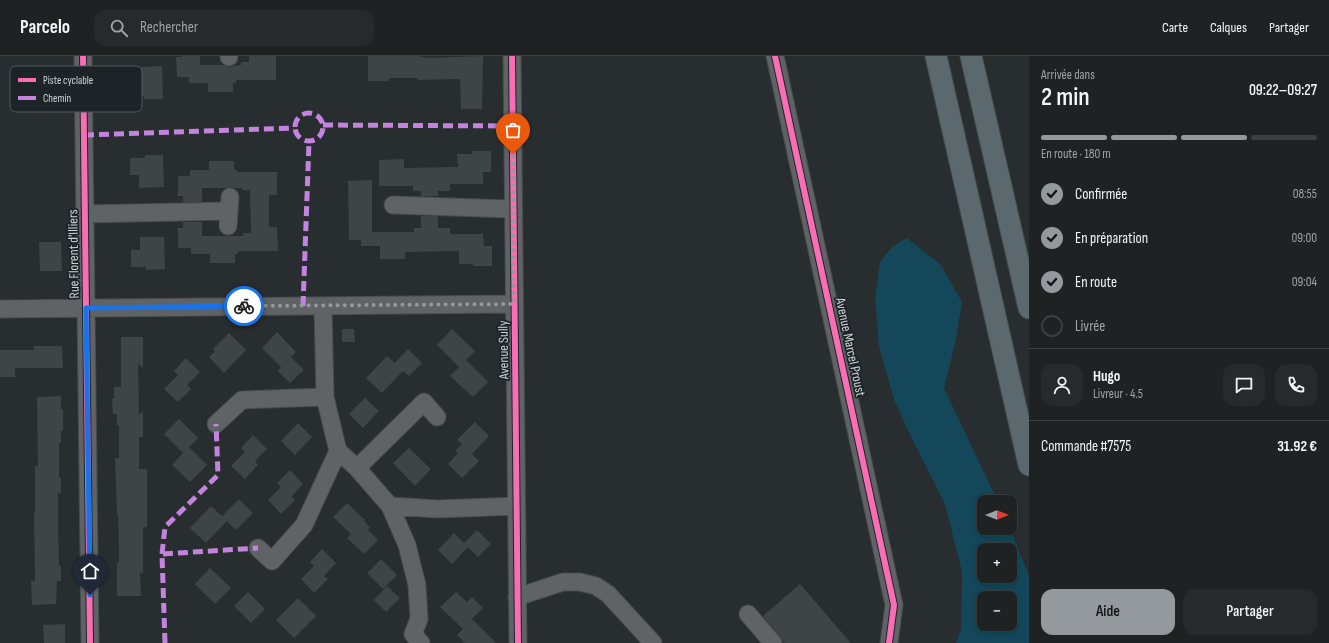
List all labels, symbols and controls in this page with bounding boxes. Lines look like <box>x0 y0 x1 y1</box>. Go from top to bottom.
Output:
search box <box>94 10 374 46</box>
text: Parcelo <box>20 16 70 39</box>
icon: search <box>108 17 130 39</box>
text: Rechercher <box>140 18 198 37</box>
text: Carte <box>1162 19 1188 36</box>
text: Calques <box>1210 19 1247 36</box>
text: Partager <box>1269 19 1309 36</box>
legend <box>10 66 142 112</box>
text: Arrivée dans <box>1041 67 1095 83</box>
text: Piste cyclable <box>43 74 93 87</box>
text: 09:22–09:27 <box>1249 81 1317 100</box>
text: 2 min <box>1041 82 1090 113</box>
text: Chemin <box>43 92 72 105</box>
pin <box>496 113 530 154</box>
icon: bag <box>502 119 524 141</box>
text: En route · 180 m <box>1041 146 1111 162</box>
icon: check <box>1041 183 1063 205</box>
text: Confirmée <box>1075 185 1127 204</box>
text: 08:55 <box>1293 186 1317 202</box>
street label: Rue Florent d'Illiers <box>64 209 83 299</box>
icon: check <box>1041 227 1063 249</box>
text: En préparation <box>1075 229 1148 248</box>
text: 09:00 <box>1291 230 1317 246</box>
icon: check <box>1041 271 1063 293</box>
text: En route <box>1075 273 1117 292</box>
text: 09:04 <box>1292 274 1317 290</box>
courier <box>224 286 264 326</box>
icon: bike <box>233 295 255 317</box>
street label: Avenue Marcel Proust <box>832 295 869 398</box>
text: Livrée <box>1075 317 1105 336</box>
street label: Avenue Sully <box>494 320 513 381</box>
button: person <box>1041 364 1083 406</box>
button: chat <box>1223 364 1265 406</box>
button: phone <box>1275 364 1317 406</box>
text: Hugo <box>1093 367 1120 386</box>
text: Livreur · 4.5 <box>1093 386 1143 402</box>
text: Commande #7575 <box>1041 437 1131 456</box>
text: 31.92 € <box>1277 437 1317 456</box>
north arrow <box>977 495 1017 535</box>
map controls <box>977 495 1017 631</box>
button: + <box>977 543 1017 583</box>
pin <box>73 554 107 595</box>
icon: home <box>79 560 101 582</box>
button: Aide <box>1041 589 1175 635</box>
button: Partager <box>1183 589 1317 635</box>
button: − <box>977 591 1017 631</box>

